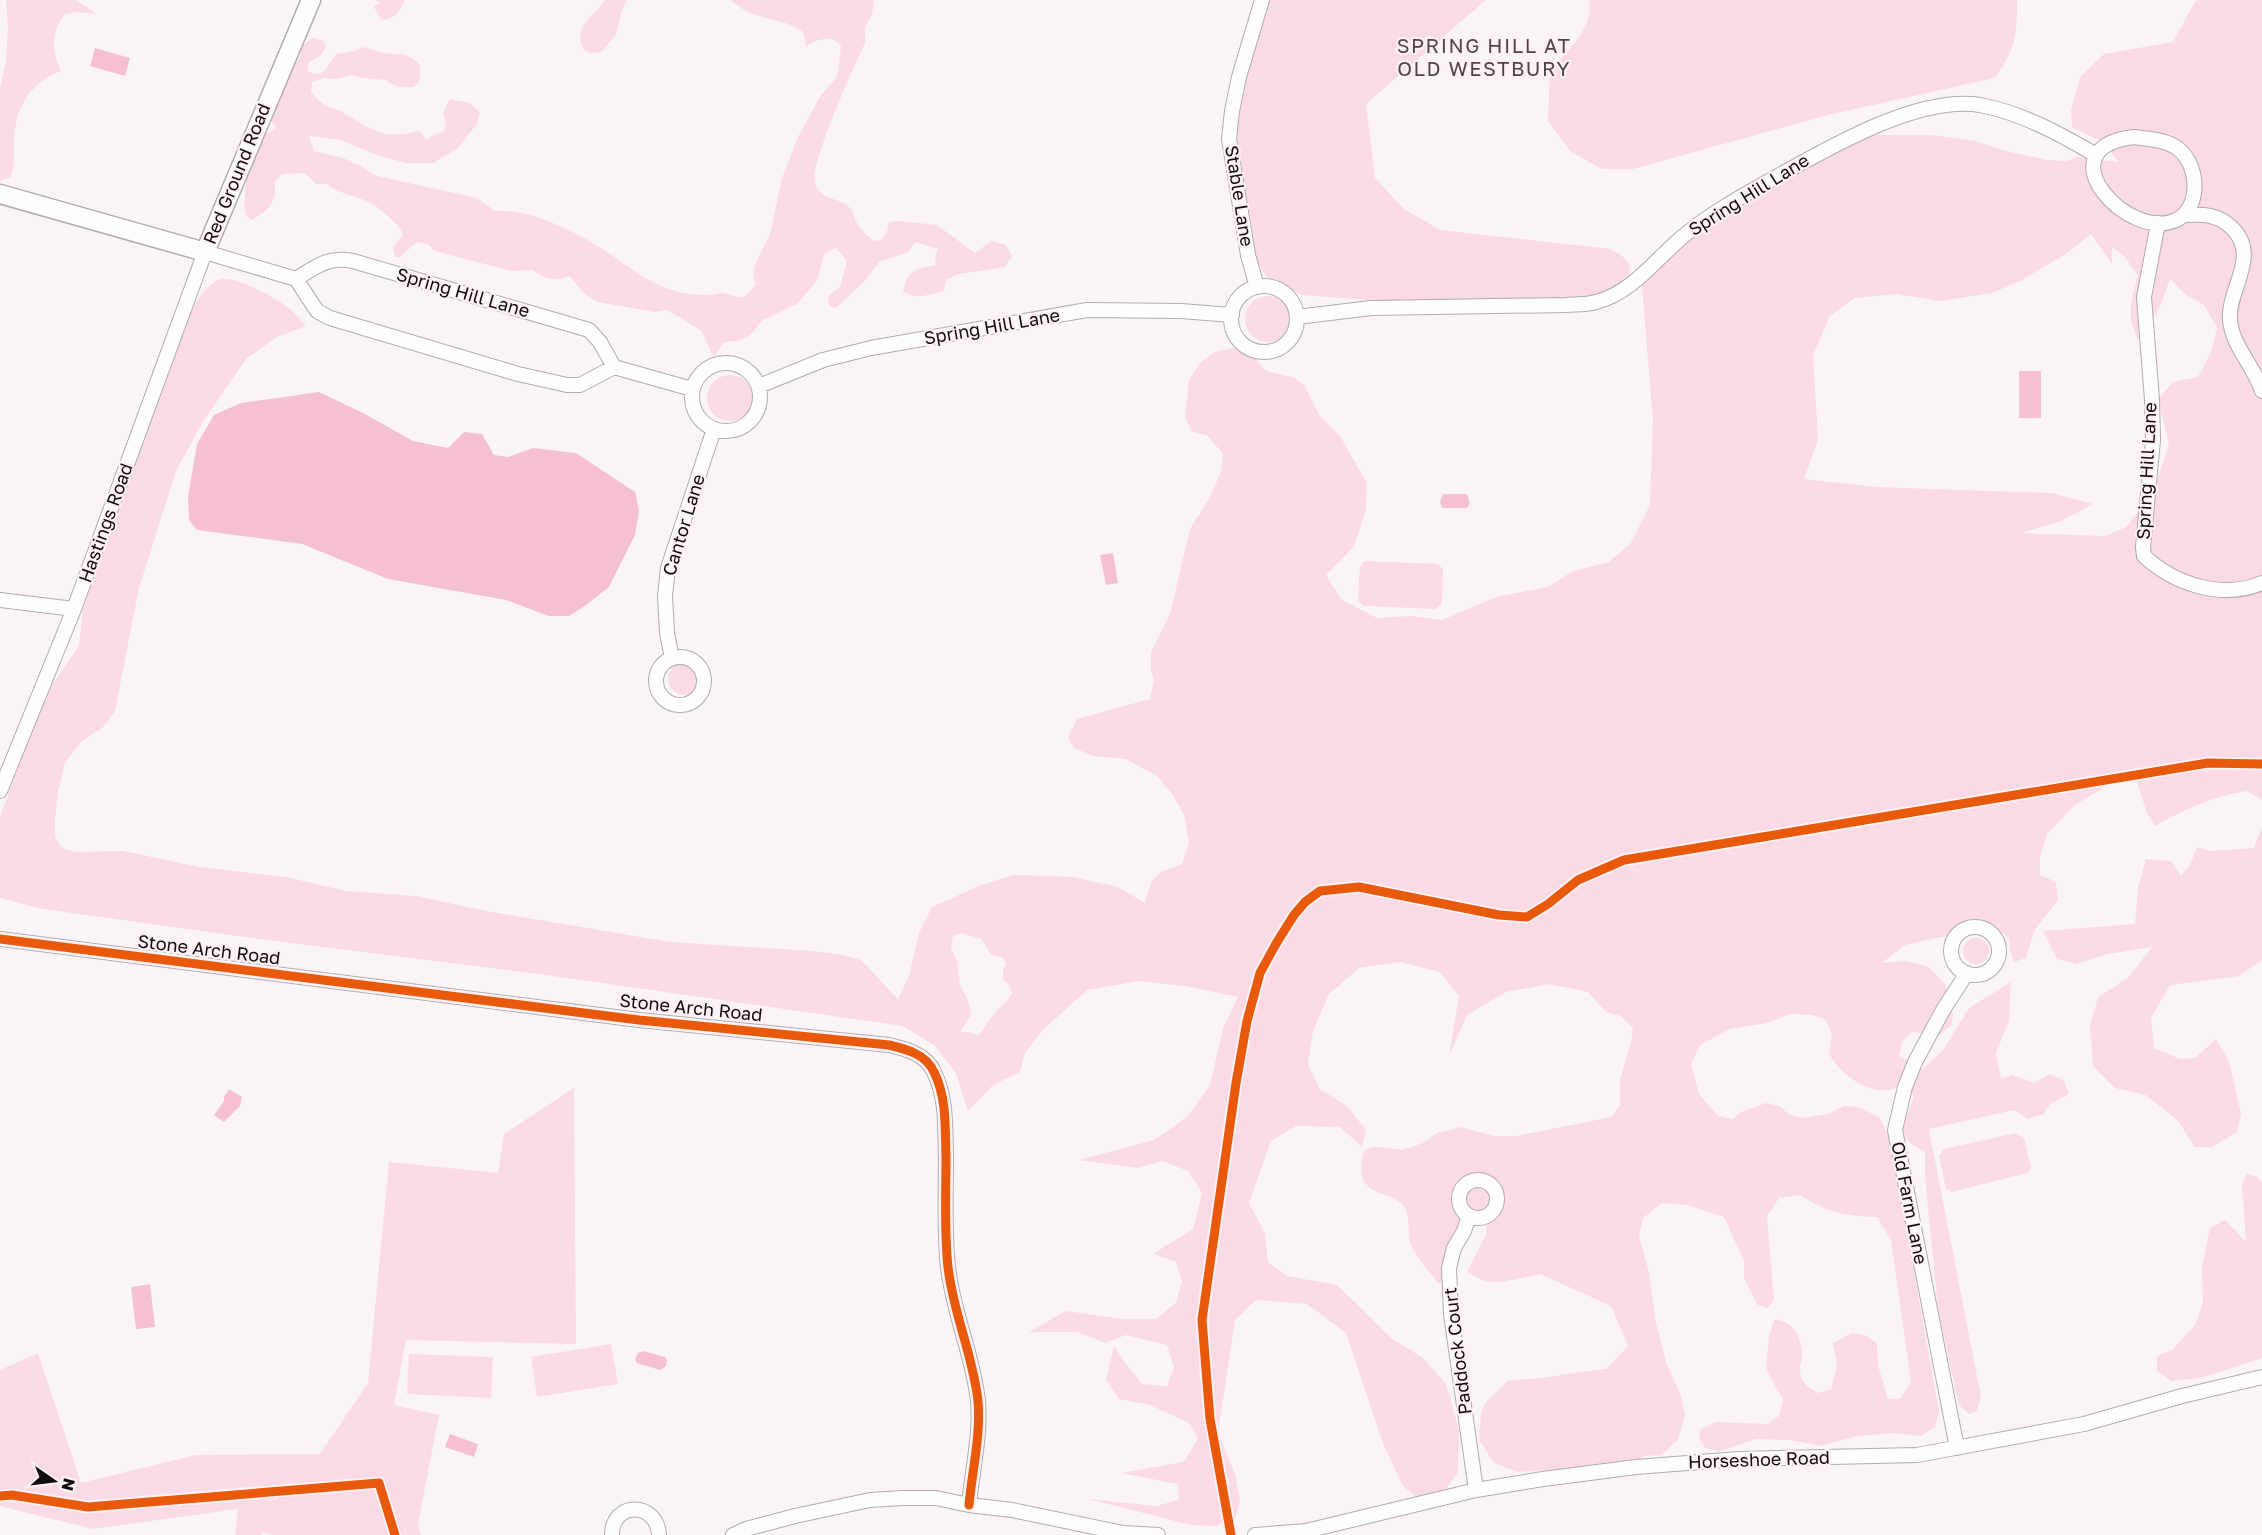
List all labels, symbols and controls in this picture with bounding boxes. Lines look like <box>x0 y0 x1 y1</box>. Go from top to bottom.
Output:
district label: SPRING HILL AT OLD WESTBURY <box>1397 33 1571 80</box>
street label: Red Ground Road <box>198 100 274 247</box>
street label: Stable Lane <box>1221 144 1259 248</box>
street label: Spring Hill Lane <box>1684 148 1813 240</box>
street label: Spring Hill Lane <box>394 262 532 322</box>
street label: Spring Hill Lane <box>922 303 1062 349</box>
street label: Spring Hill Lane <box>2131 402 2161 540</box>
street label: Hastings Road <box>73 460 137 585</box>
street label: Cantor Lane <box>657 471 709 578</box>
street label: Stone Arch Road <box>137 929 282 969</box>
street label: Stone Arch Road <box>619 989 764 1025</box>
street label: Old Farm Lane <box>1887 1140 1933 1266</box>
street label: Paddock Court <box>1438 1286 1476 1416</box>
street label: Horseshoe Road <box>1688 1446 1830 1472</box>
north arrow <box>24 1451 84 1511</box>
text: N <box>57 1476 80 1493</box>

